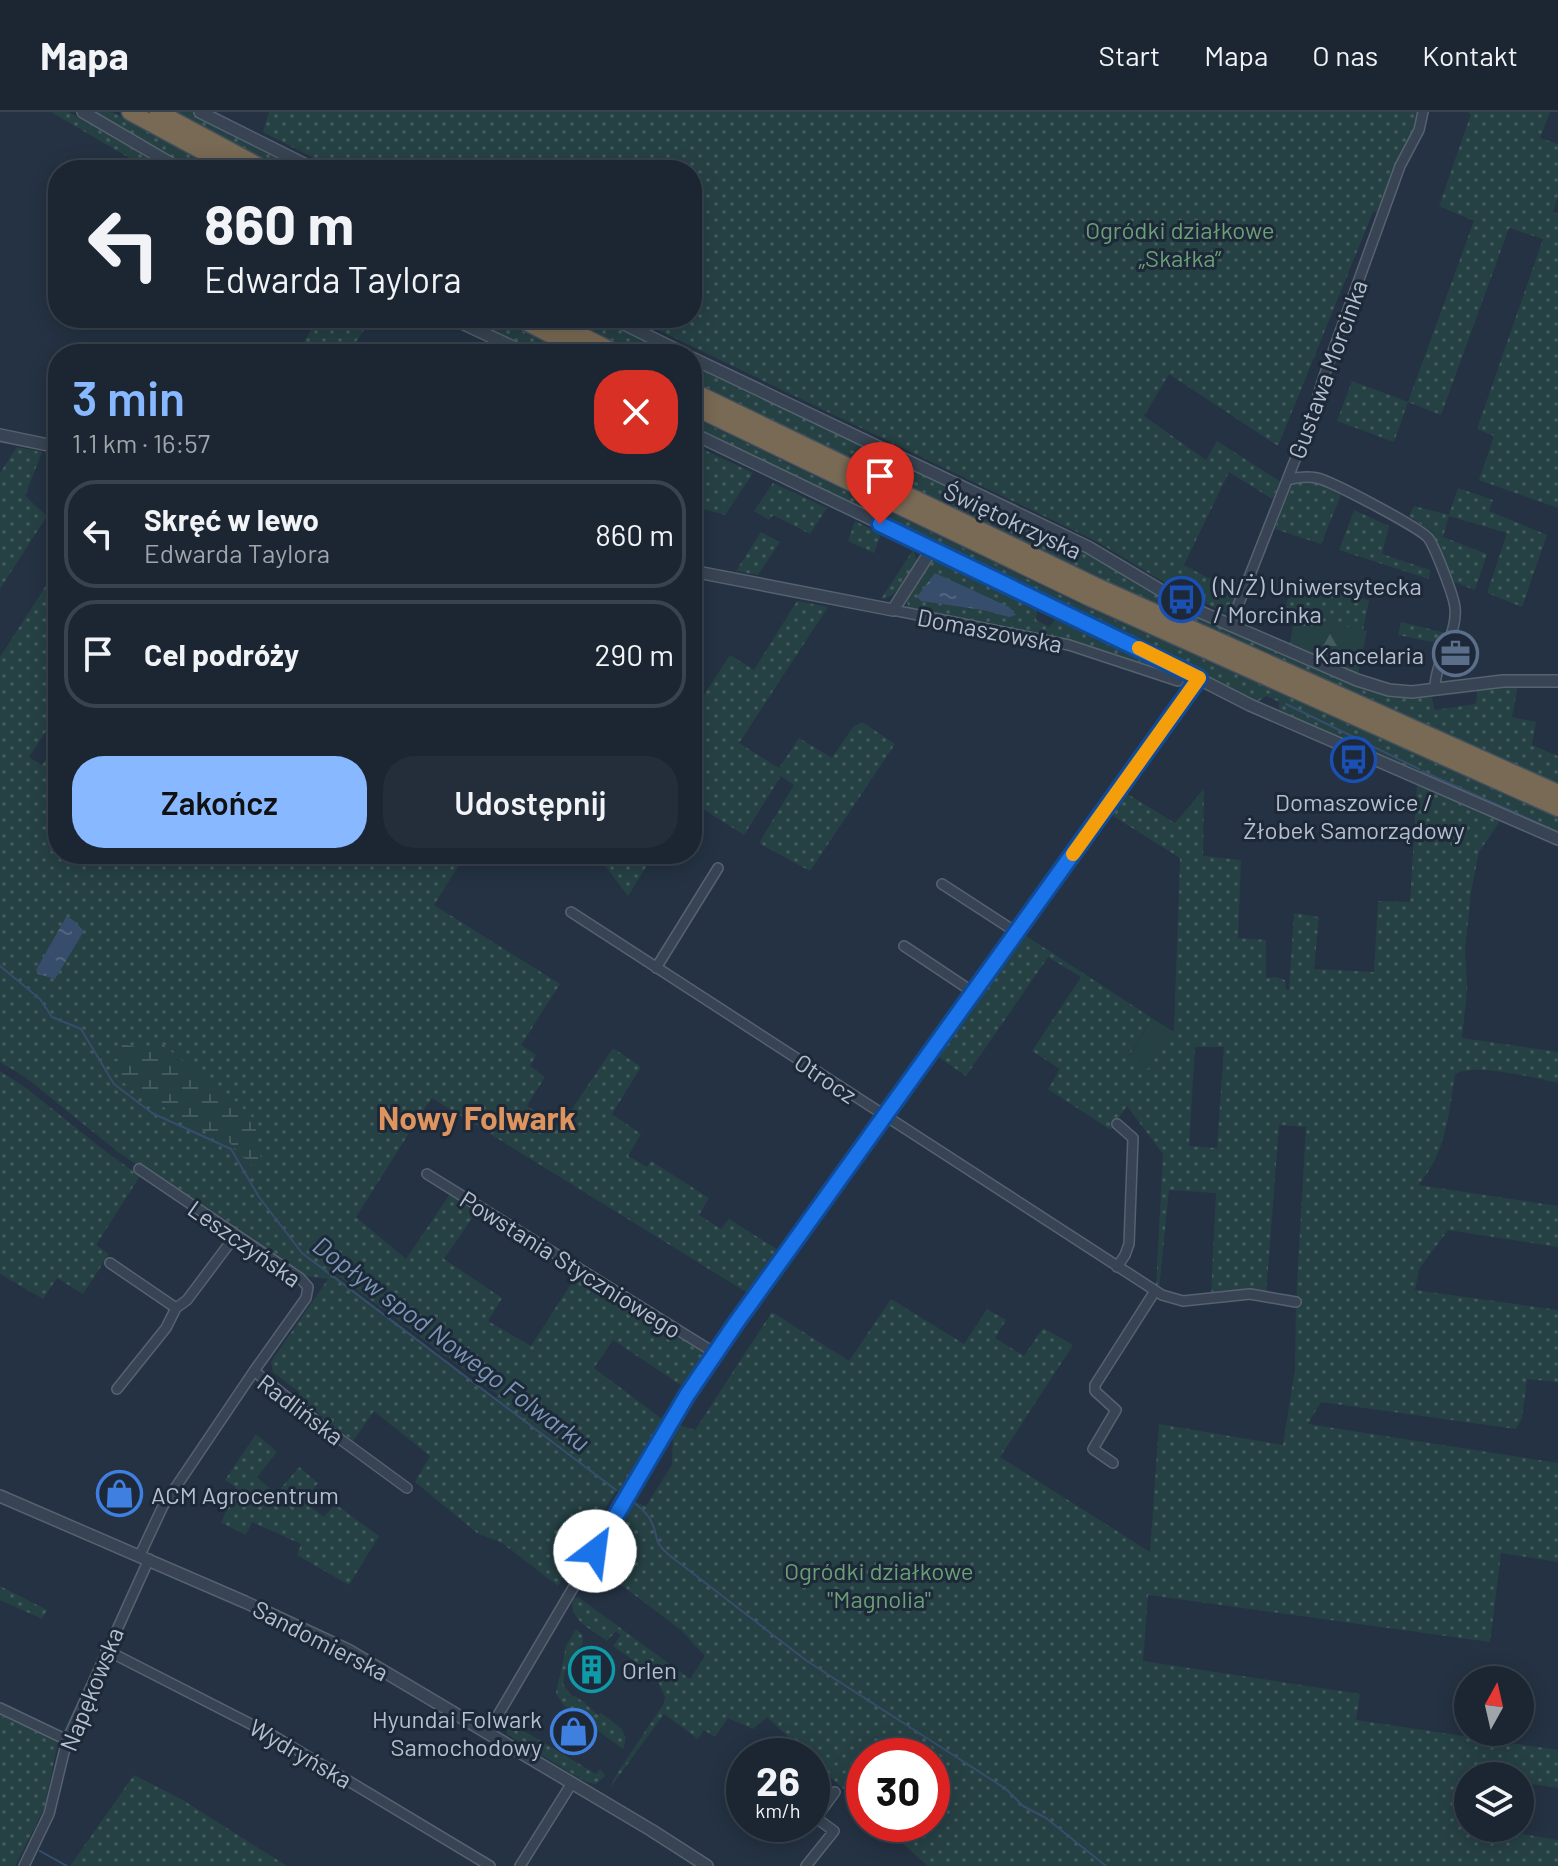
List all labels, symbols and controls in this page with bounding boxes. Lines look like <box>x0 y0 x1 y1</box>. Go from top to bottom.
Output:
text: Mapa <box>40 32 129 78</box>
text: Start <box>1099 38 1160 72</box>
text: Mapa <box>1204 38 1268 72</box>
text: O nas <box>1312 38 1378 72</box>
text: Kontakt <box>1422 38 1518 72</box>
text: 860 m <box>204 189 354 256</box>
icon: left <box>72 192 176 296</box>
park label: Ogródki działkowe „Skałka” <box>1085 215 1275 272</box>
text: Edwarda Taylora <box>204 257 462 300</box>
street label: Gustawa Morcinka <box>1281 275 1373 463</box>
text: 3 min <box>72 368 185 426</box>
button: close <box>594 370 678 454</box>
text: 1.1 km · 16:57 <box>72 427 210 458</box>
pin <box>846 442 914 524</box>
icon: arrive <box>858 454 902 498</box>
street label: Świętokrzyska <box>939 475 1087 565</box>
text: Skręć w lewo <box>144 501 319 537</box>
icon: left <box>76 512 120 556</box>
text: 860 m <box>595 516 674 552</box>
text: Edwarda Taylora <box>144 537 330 568</box>
place label: (N/Ż) Uniwersytecka / Morcinka <box>1212 571 1422 628</box>
bus stop icon: (N/Ż) Uniwersytecka / Morcinka <box>1158 575 1206 623</box>
street label: Domaszowska <box>915 602 1065 658</box>
office icon: Kancelaria <box>1431 630 1479 678</box>
icon: arrive <box>76 632 120 676</box>
text: Cel podróży <box>144 636 299 672</box>
text: 290 m <box>595 636 674 672</box>
place label: Kancelaria <box>1314 640 1424 669</box>
bus stop icon: Domaszowice / Żłobek Samorządowy <box>1330 735 1378 783</box>
button: Zakończ <box>72 756 367 848</box>
button: Udostępnij <box>383 756 678 848</box>
place label: Domaszowice / Żłobek Samorządowy <box>1243 787 1465 844</box>
street label: Otrocz <box>789 1047 863 1109</box>
district label: Nowy Folwark <box>378 1098 576 1136</box>
street label: Powstania Styczniowego <box>455 1184 687 1344</box>
street label: Leszczyńska <box>183 1193 307 1293</box>
water label: Dopływ spod Nowego Folwarku <box>308 1229 596 1457</box>
street label: Radlińska <box>252 1367 350 1451</box>
shop icon: ACM Agrocentrum <box>96 1470 144 1518</box>
place label: ACM Agrocentrum <box>151 1480 339 1509</box>
position arrow <box>553 1509 637 1593</box>
park label: Ogródki działkowe "Magnolia" <box>784 1556 974 1613</box>
street label: Sandomierska <box>248 1593 394 1687</box>
street label: Napękowska <box>53 1623 129 1755</box>
building icon: Orlen <box>567 1645 615 1693</box>
place label: Orlen <box>622 1655 677 1684</box>
north arrow <box>1454 1666 1534 1746</box>
map controls <box>1454 1666 1534 1842</box>
place label: Hyundai Folwark Samochodowy <box>372 1704 542 1761</box>
shop icon: Hyundai Folwark Samochodowy <box>549 1708 597 1756</box>
street label: Wydryńska <box>245 1712 357 1794</box>
speed limit sign: 30 <box>846 1738 950 1842</box>
text: 26 <box>756 1756 800 1804</box>
button: layers <box>1454 1762 1534 1842</box>
text: km/h <box>755 1798 801 1822</box>

